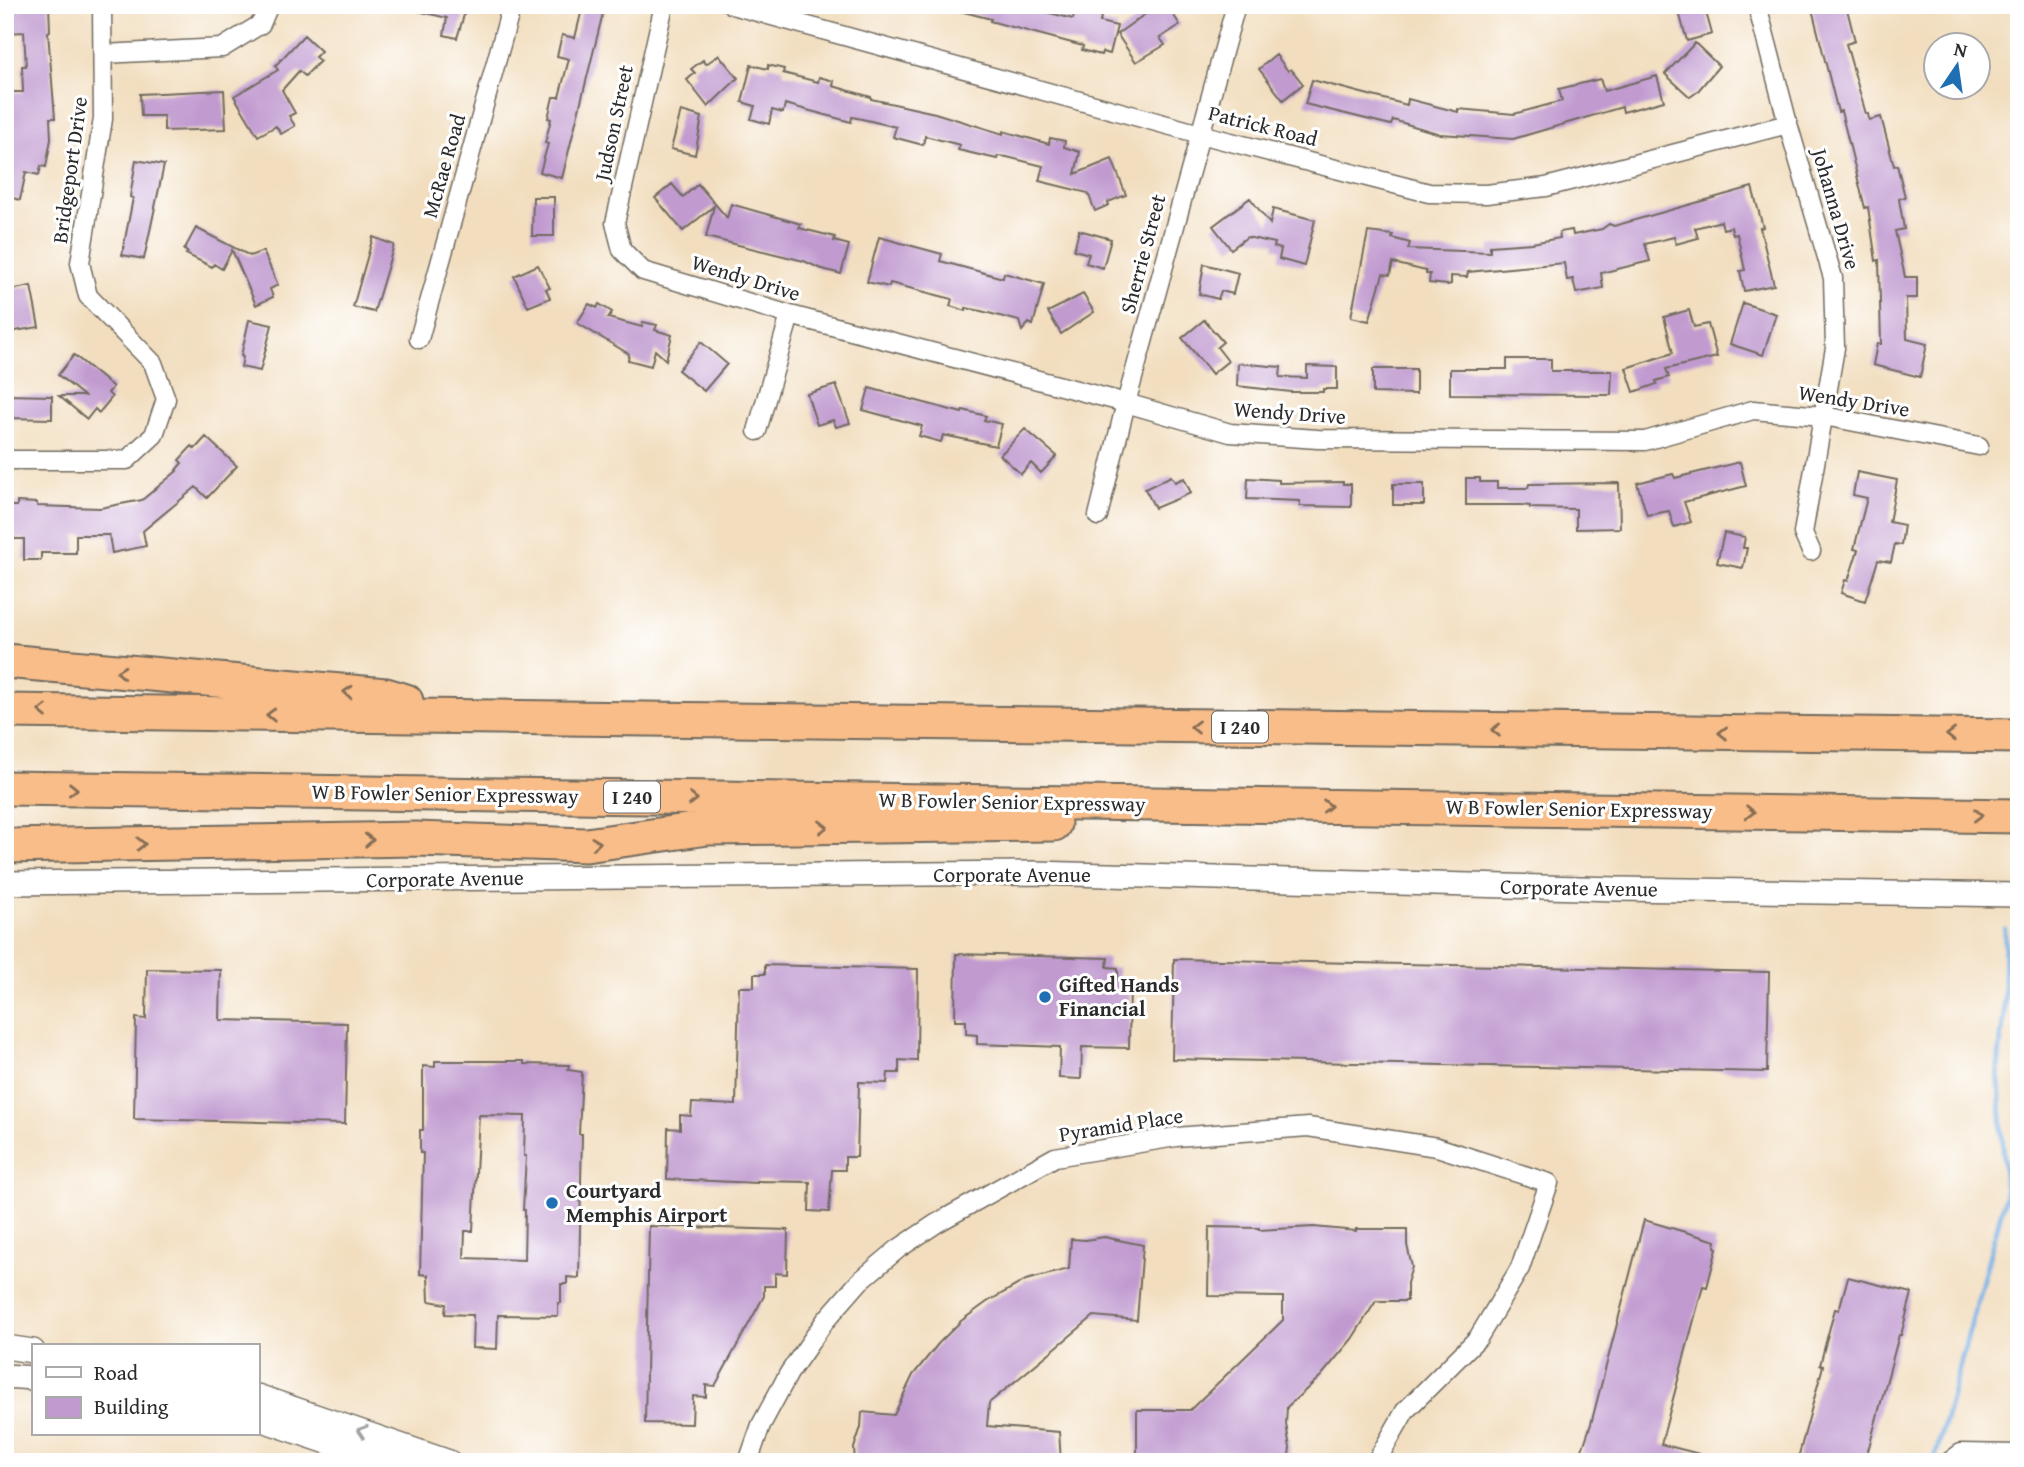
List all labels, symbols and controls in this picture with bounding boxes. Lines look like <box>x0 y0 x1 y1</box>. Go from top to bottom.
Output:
north arrow <box>1923 32 1993 102</box>
text: N <box>1951 34 1970 65</box>
street label: Judson Street <box>585 62 641 187</box>
street label: Bridgeport Drive <box>44 94 95 245</box>
street label: Patrick Road <box>1205 97 1322 154</box>
street label: McRae Road <box>414 109 473 222</box>
street label: Johanna Drive <box>1804 142 1869 273</box>
street label: Sherrie Street <box>1112 190 1174 317</box>
street label: Wendy Drive <box>688 246 804 309</box>
street label: Wendy Drive <box>1796 376 1912 425</box>
street label: Wendy Drive <box>1233 393 1347 432</box>
one-way arrow <box>115 665 126 680</box>
one-way arrow <box>342 685 353 700</box>
one-way arrow <box>38 704 49 719</box>
one-way arrow <box>265 707 276 723</box>
road number: I 240 <box>1212 712 1268 742</box>
one-way arrow <box>1189 719 1200 734</box>
one-way arrow <box>1490 722 1500 738</box>
one-way arrow <box>1717 725 1728 741</box>
one-way arrow <box>1945 727 1955 743</box>
street label: W B Fowler Senior Expressway <box>311 776 579 811</box>
one-way arrow <box>69 781 79 797</box>
road number: I 240 <box>604 782 660 812</box>
street label: W B Fowler Senior Expressway <box>878 784 1146 819</box>
one-way arrow <box>688 791 699 806</box>
street label: W B Fowler Senior Expressway <box>1445 791 1713 826</box>
one-way arrow <box>1322 798 1333 814</box>
one-way arrow <box>1746 804 1756 820</box>
one-way arrow <box>1973 807 1984 823</box>
one-way arrow <box>817 820 828 835</box>
one-way arrow <box>364 833 375 848</box>
one-way arrow <box>137 836 147 852</box>
one-way arrow <box>590 836 602 851</box>
street label: Corporate Avenue <box>933 859 1091 890</box>
street label: Corporate Avenue <box>366 862 524 895</box>
street label: Corporate Avenue <box>1500 871 1658 904</box>
place label: Gifted Hands Financial <box>1059 969 1179 1024</box>
marker: Gifted Hands Financial <box>1037 989 1053 1005</box>
street label: Pyramid Place <box>1057 1099 1185 1150</box>
place label: Courtyard Memphis Airport <box>566 1175 727 1230</box>
marker: Courtyard Memphis Airport <box>544 1195 560 1211</box>
legend <box>32 1344 259 1436</box>
text: Road <box>94 1357 139 1388</box>
text: Building <box>94 1391 169 1422</box>
one-way arrow <box>356 1425 368 1439</box>

